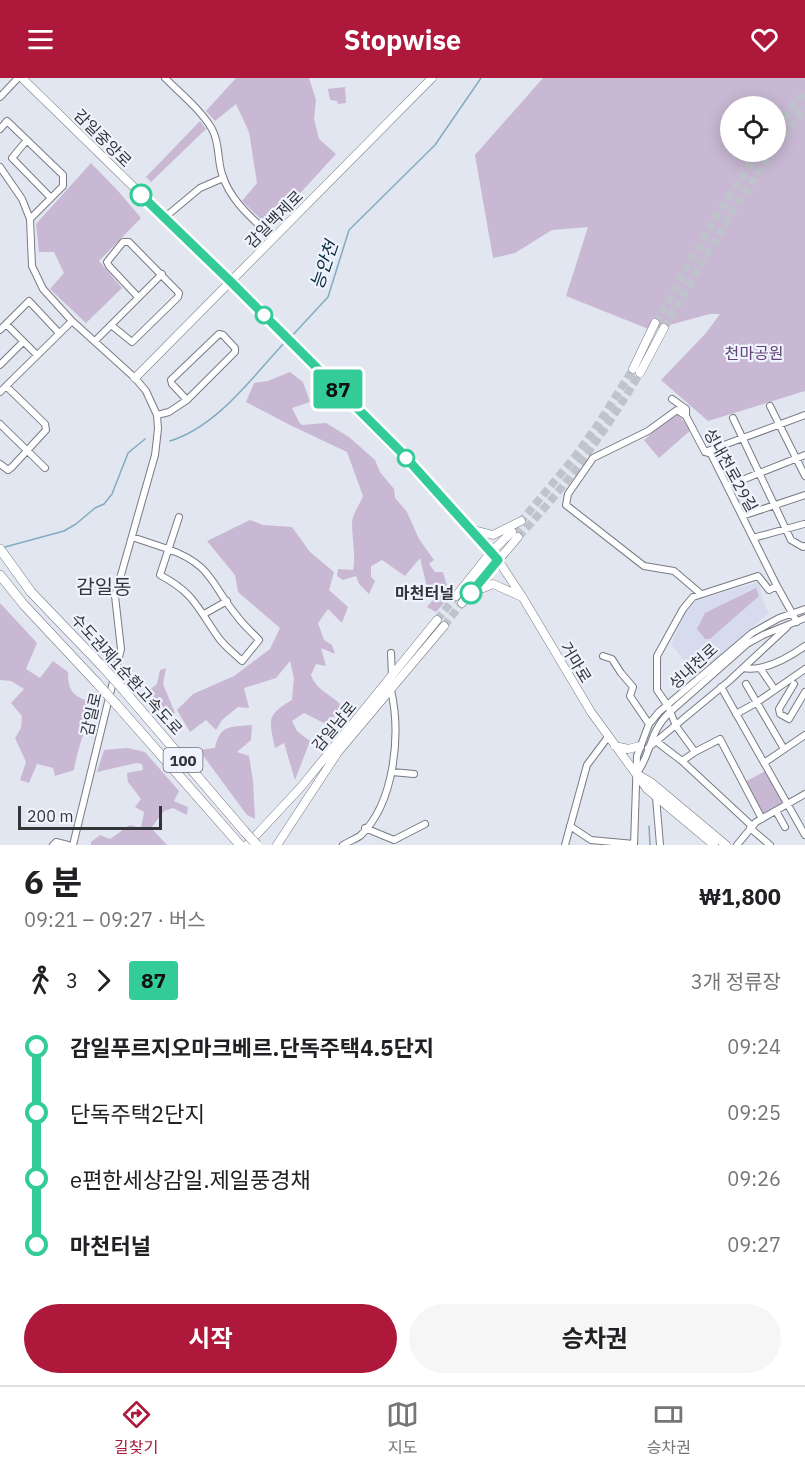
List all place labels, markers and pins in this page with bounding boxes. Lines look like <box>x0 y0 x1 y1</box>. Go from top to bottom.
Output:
unlabelled marker <box>130 184 152 206</box>
unlabelled marker <box>255 306 273 324</box>
unlabelled marker <box>397 449 415 467</box>
marker: 마천터널 <box>460 582 482 604</box>
place label: 마천터널 <box>395 583 454 603</box>

